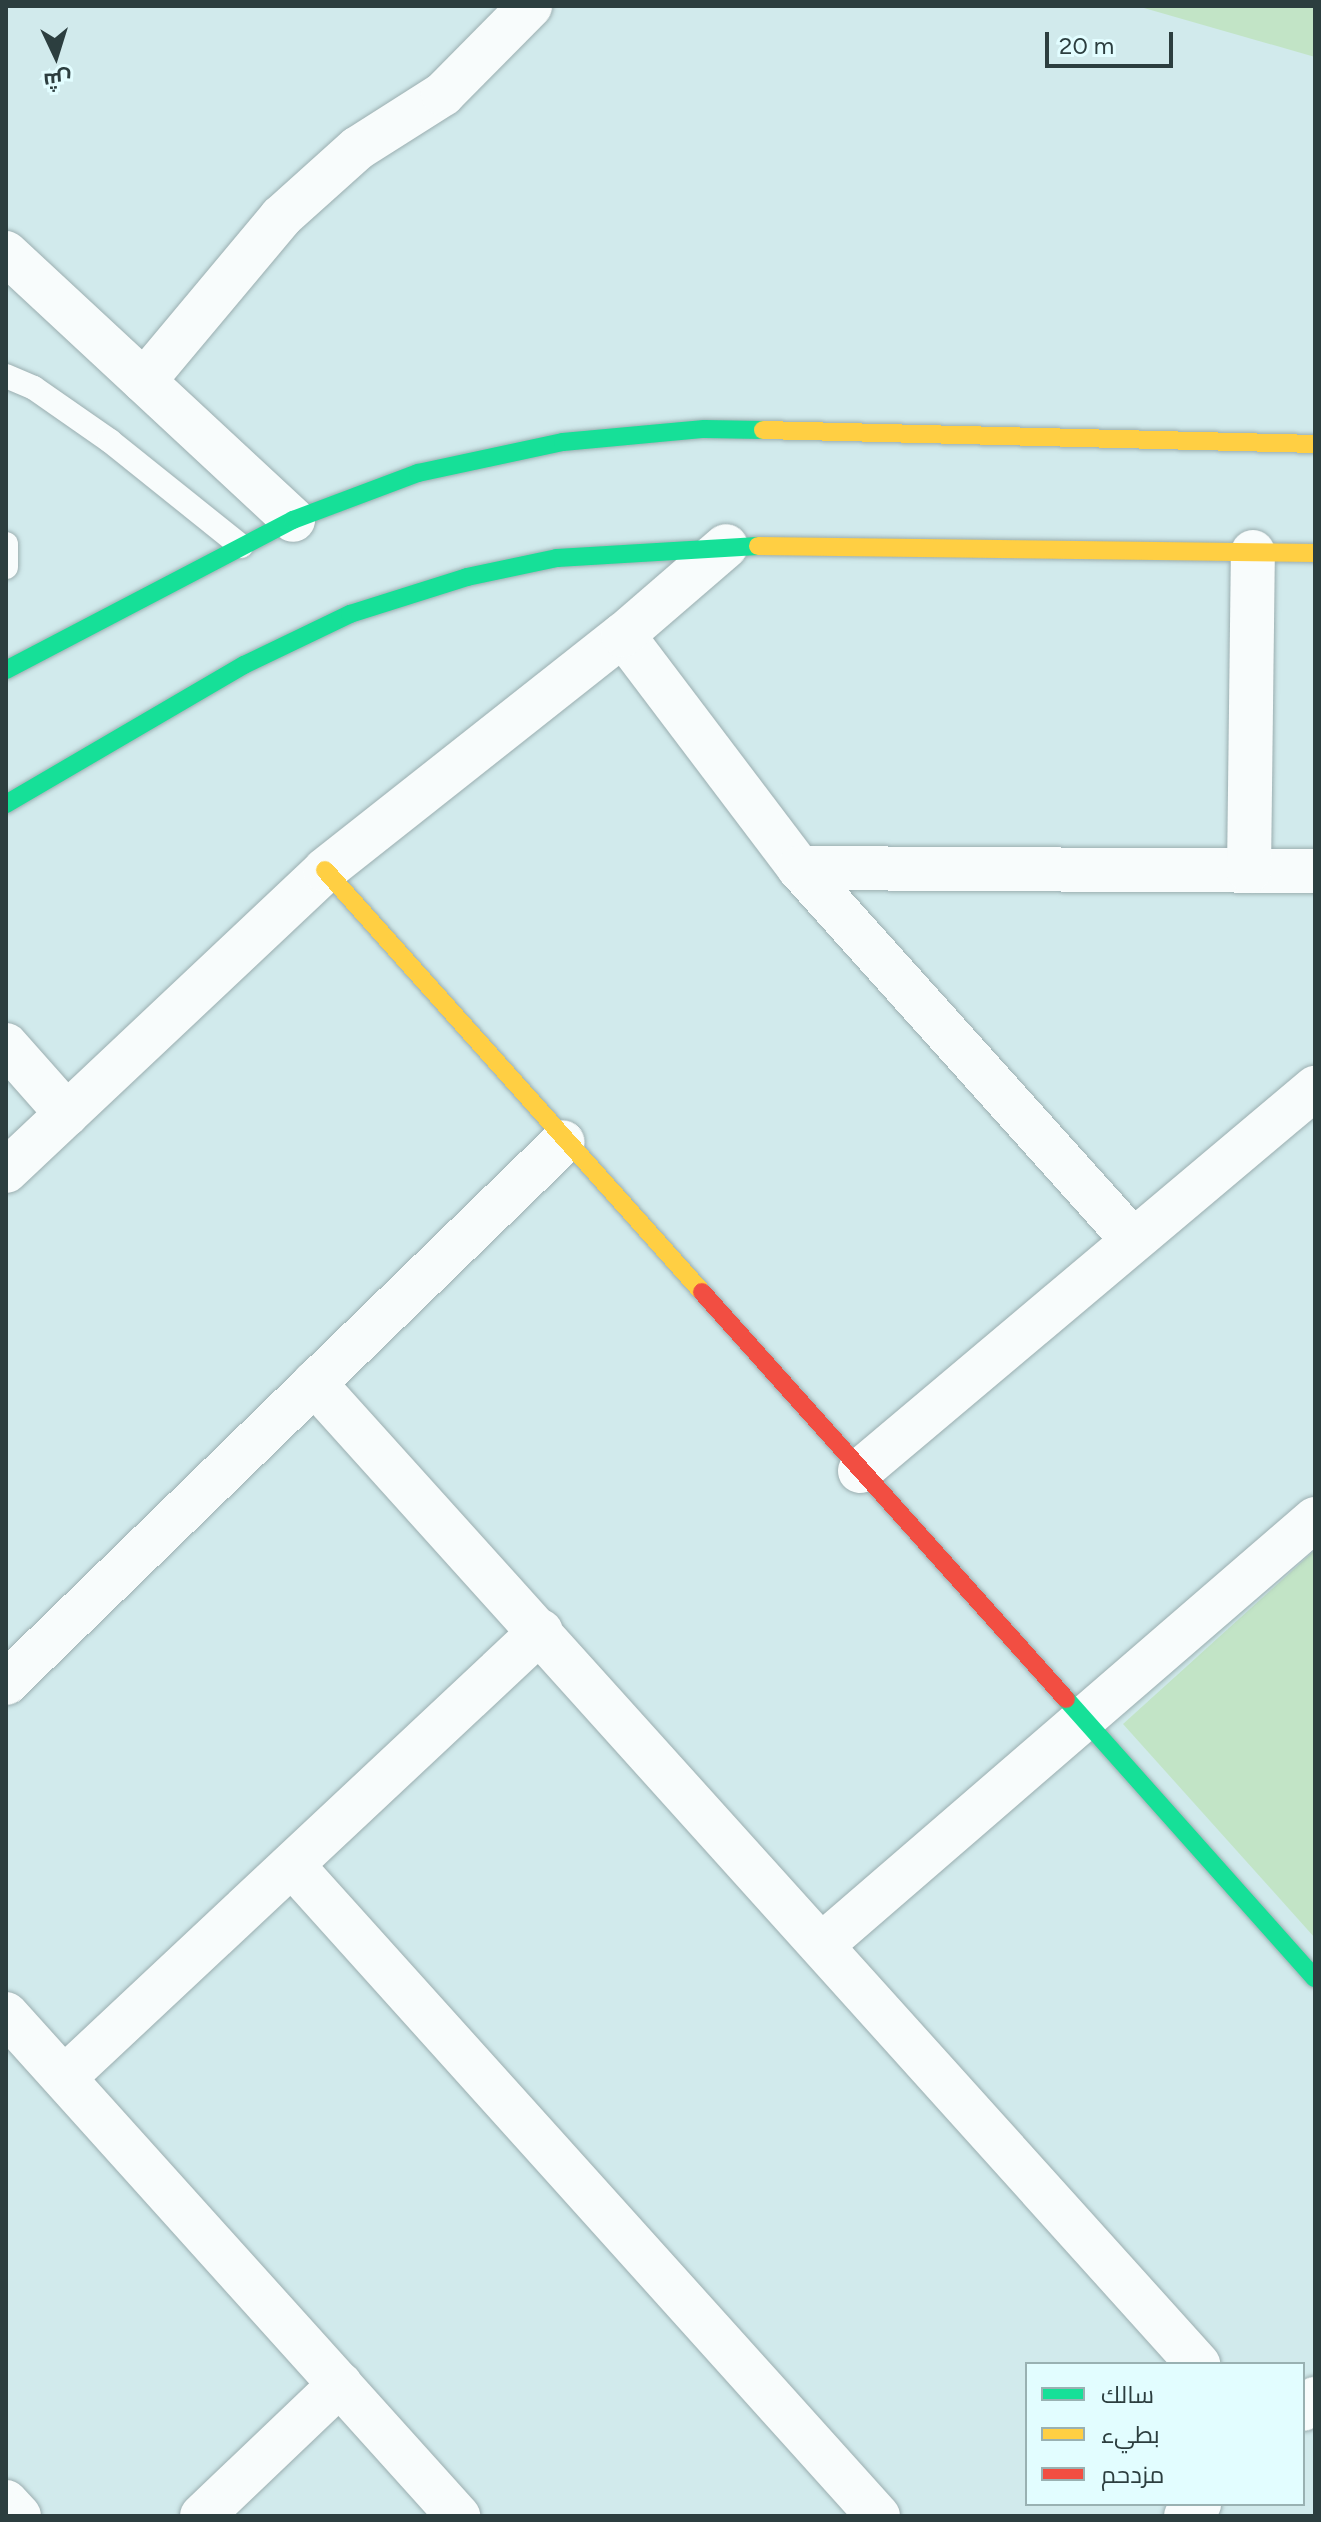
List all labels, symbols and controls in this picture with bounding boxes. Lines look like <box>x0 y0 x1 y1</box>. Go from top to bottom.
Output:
north arrow <box>16 16 96 96</box>
scale bar <box>1049 16 1177 66</box>
text: 20 m <box>1059 31 1114 60</box>
text: ش <box>43 66 73 95</box>
legend <box>1025 2362 1305 2506</box>
text: سالك <box>1101 2380 1154 2409</box>
text: بطيء <box>1101 2420 1160 2449</box>
text: مزدحم <box>1101 2460 1164 2489</box>

